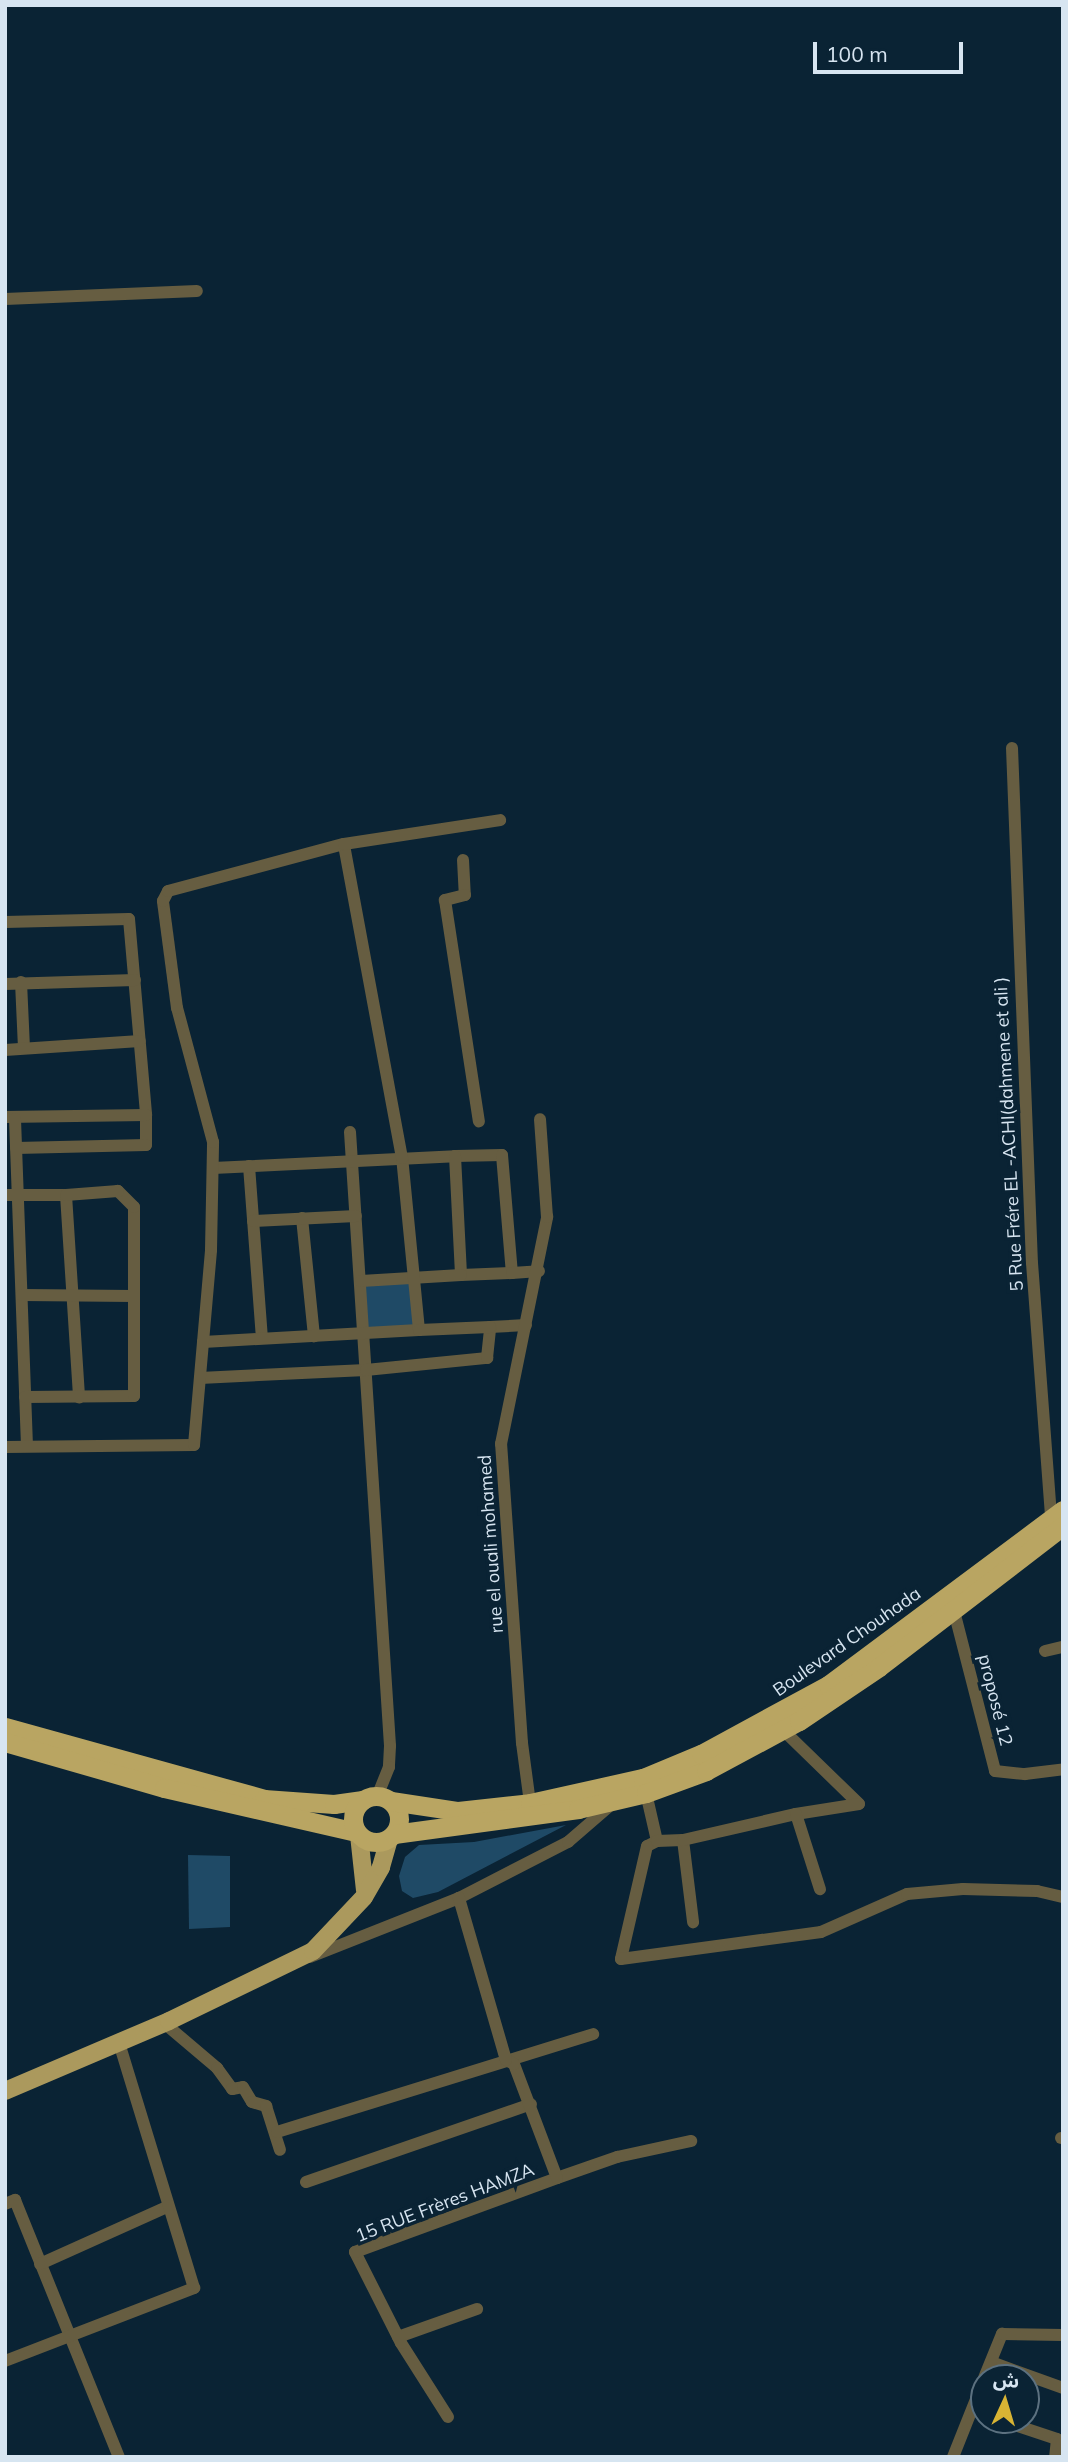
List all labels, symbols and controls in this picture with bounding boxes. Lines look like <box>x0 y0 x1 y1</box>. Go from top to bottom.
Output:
scale bar <box>816 28 967 72</box>
text: 100 m <box>826 41 888 67</box>
street label: 5 Rue Frére EL -ACHI(dahmene et ali ) <box>990 976 1028 1292</box>
street label: rue el ouali mohamed <box>474 1454 508 1634</box>
street label: Boulevard Chouhada <box>769 1583 925 1701</box>
street label: proposé 12 <box>973 1652 1017 1748</box>
street label: 15 RUE Frères HAMZA <box>353 2159 537 2247</box>
north arrow <box>970 2364 1040 2434</box>
text: ش <box>993 2367 1020 2393</box>

